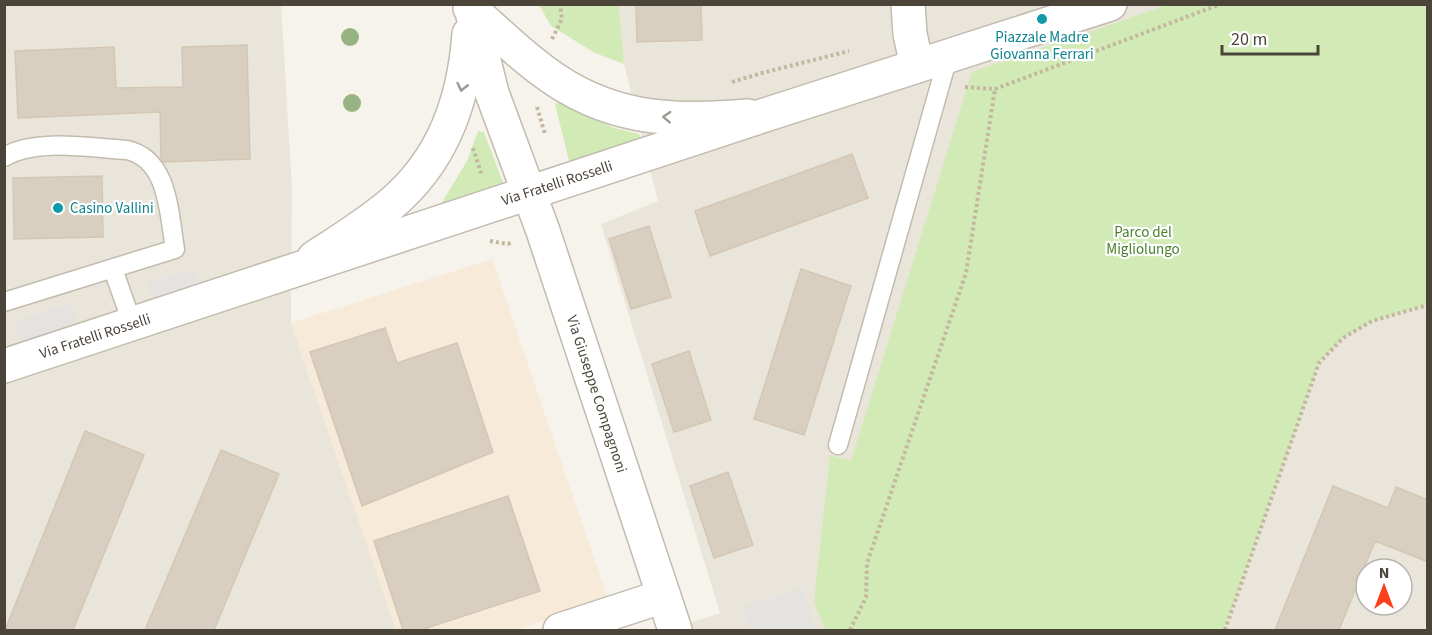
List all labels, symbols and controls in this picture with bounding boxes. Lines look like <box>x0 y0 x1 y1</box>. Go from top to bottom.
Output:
marker: Piazzale Madre Giovanna Ferrari <box>1035 12 1049 26</box>
scale bar <box>1222 18 1318 56</box>
place label: Piazzale Madre Giovanna Ferrari <box>990 27 1094 65</box>
text: 20 m <box>1231 27 1267 52</box>
one-way arrow <box>456 82 469 92</box>
one-way arrow <box>663 111 672 124</box>
street label: Via Fratelli Rosselli <box>499 156 615 211</box>
place label: Casino Vallini <box>70 198 154 219</box>
marker: Casino Vallini <box>51 201 65 215</box>
park label: Parco del Migliolungo <box>1106 222 1180 260</box>
street label: Via Fratelli Rosselli <box>37 309 153 364</box>
street label: Via Giuseppe Compagnoni <box>561 313 632 476</box>
north arrow <box>1354 557 1414 617</box>
text: N <box>1379 562 1389 584</box>

